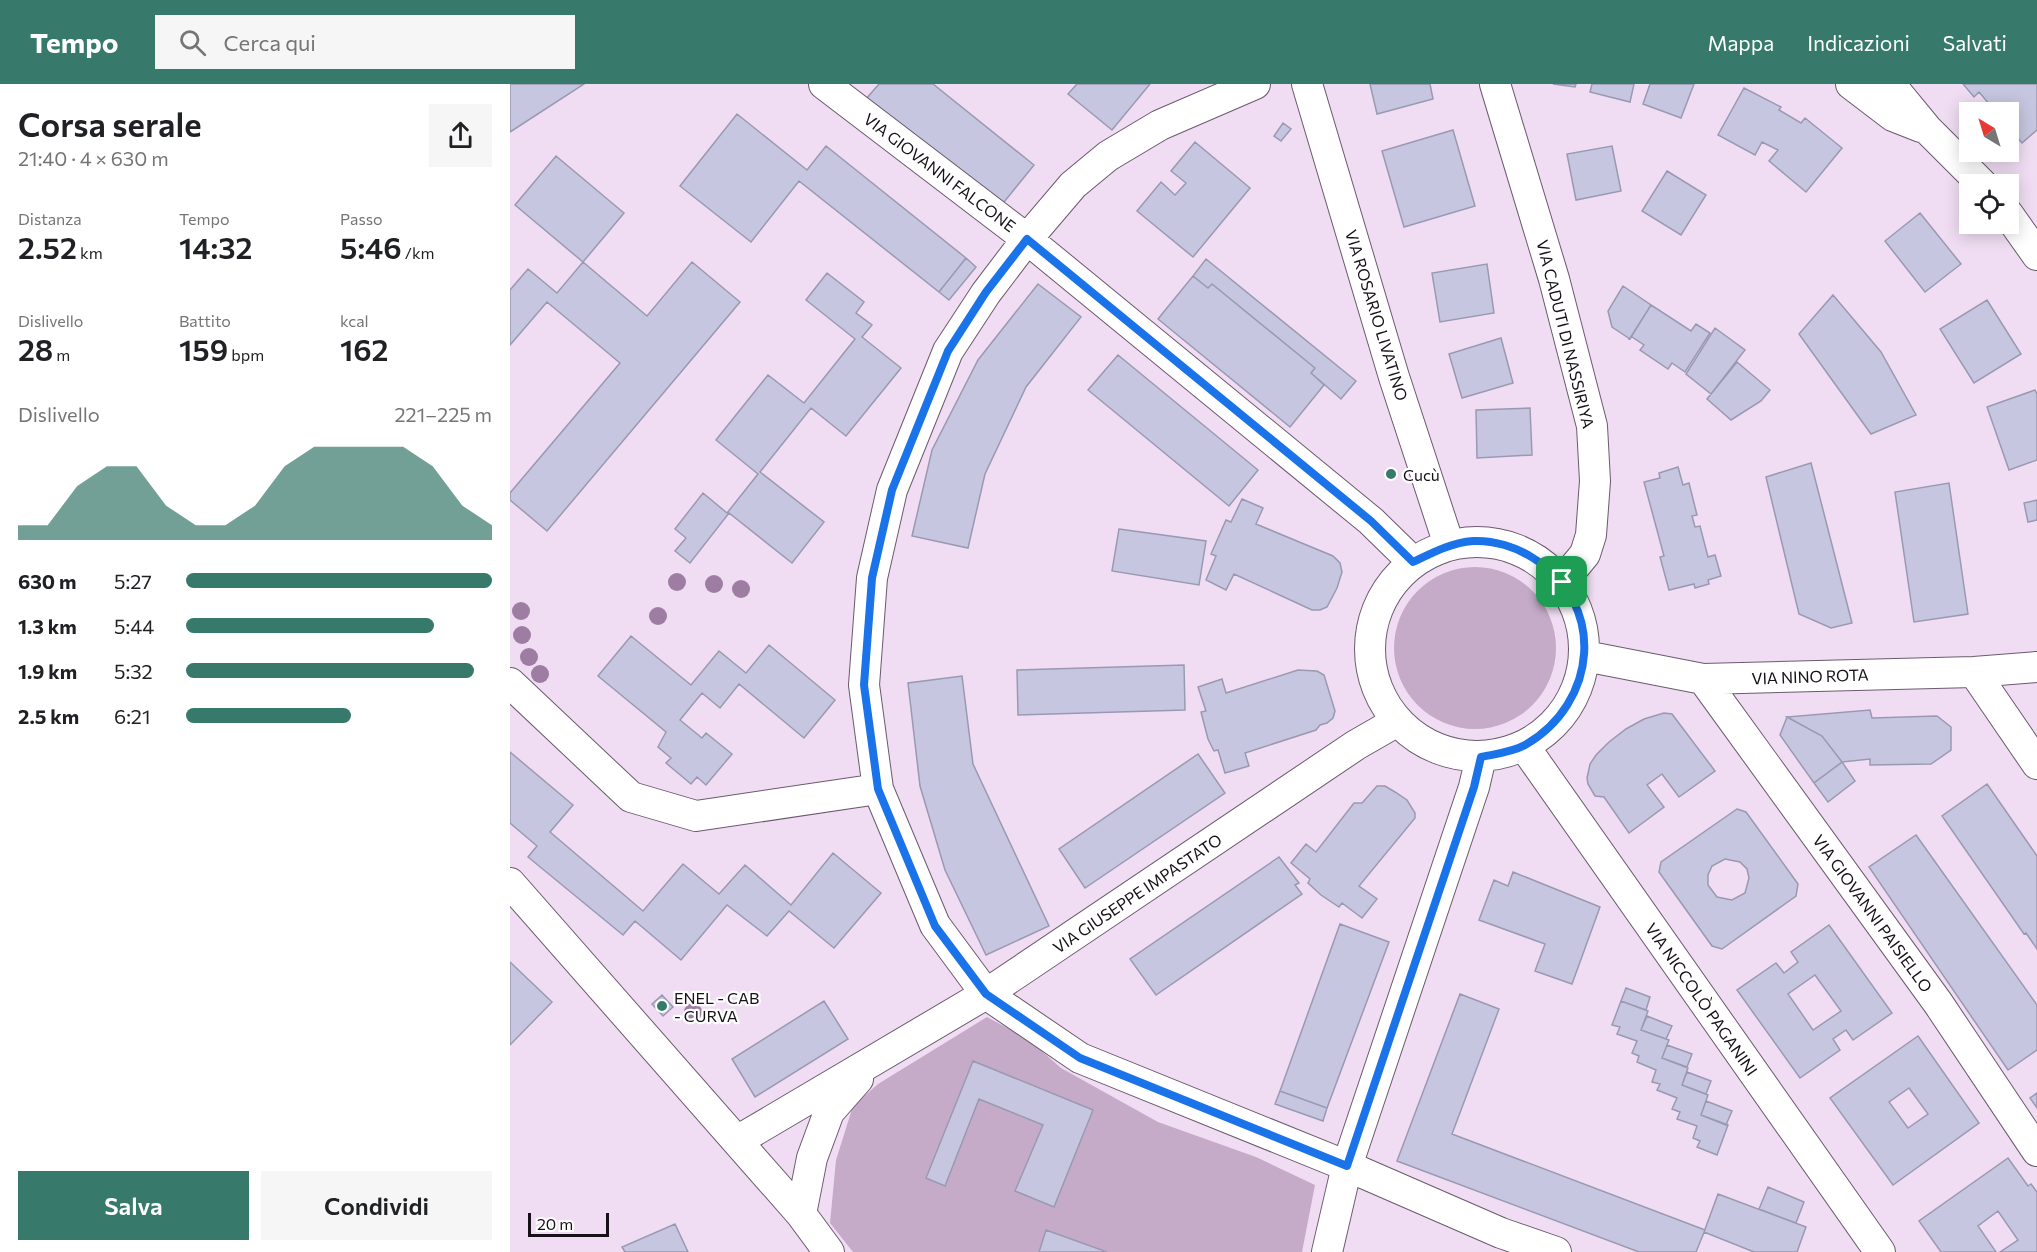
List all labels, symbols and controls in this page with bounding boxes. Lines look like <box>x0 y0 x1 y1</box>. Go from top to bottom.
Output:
search box <box>155 15 575 69</box>
text: Tempo <box>30 25 119 59</box>
icon: search <box>176 26 209 59</box>
text: Cerca qui <box>224 29 316 56</box>
text: Mappa <box>1707 30 1774 55</box>
text: Indicazioni <box>1807 30 1910 55</box>
text: Salvati <box>1943 30 2007 55</box>
north arrow <box>1959 102 2019 162</box>
map controls <box>1959 102 2019 234</box>
text: Corsa serale <box>18 103 202 144</box>
button: share <box>429 104 492 167</box>
street label: VIA GIOVANNI FALCONE <box>860 109 1020 235</box>
text: 21:40 · 4 × 630 m <box>18 146 169 170</box>
button: locate <box>1959 174 2019 234</box>
text: Distanza <box>18 209 82 228</box>
text: Tempo <box>179 209 229 228</box>
text: Passo <box>340 209 383 228</box>
street label: VIA ROSARIO LIVATINO <box>1342 227 1412 403</box>
text: 2.52 <box>18 228 77 265</box>
text: 14:32 <box>179 228 252 265</box>
text: 5:46 <box>340 228 402 265</box>
street label: VIA CADUTI DI NASSIRIYA <box>1533 238 1599 430</box>
text: km <box>77 243 103 262</box>
text: /km <box>402 243 435 262</box>
text: Dislivello <box>18 311 83 330</box>
text: Battito <box>179 311 231 330</box>
text: kcal <box>340 311 369 330</box>
text: 28 <box>18 330 53 367</box>
text: 159 <box>179 330 228 367</box>
text: 162 <box>340 330 389 367</box>
text: m <box>53 345 70 364</box>
text: bpm <box>228 345 264 364</box>
text: Dislivello <box>18 402 100 426</box>
text: 221–225 m <box>395 402 492 426</box>
place label: Cucù <box>1403 465 1440 484</box>
marker: Cucù <box>1384 467 1398 481</box>
pin <box>1536 556 1587 607</box>
icon: arrive <box>1545 565 1578 598</box>
text: 630 m <box>18 569 76 593</box>
text: 5:27 <box>114 569 152 593</box>
text: 1.3 km <box>18 614 77 638</box>
text: 5:44 <box>114 614 154 638</box>
text: 1.9 km <box>18 659 77 683</box>
text: 5:32 <box>114 659 153 683</box>
street label: VIA NINO ROTA <box>1751 664 1869 688</box>
text: 2.5 km <box>18 704 79 728</box>
text: 6:21 <box>114 704 151 728</box>
street label: VIA GIUSEPPE IMPASTATO <box>1049 829 1225 957</box>
street label: VIA GIOVANNI PAISIELLO <box>1809 830 1937 996</box>
street label: VIA NICCOLÒ PAGANINI <box>1642 919 1762 1079</box>
place label: ENEL - CAB - CURVA <box>674 988 759 1025</box>
marker: ENEL - CAB - CURVA <box>655 999 669 1013</box>
button: Salva <box>18 1171 249 1240</box>
button: Condividi <box>261 1171 492 1240</box>
scale bar <box>528 1210 609 1238</box>
text: 20 m <box>537 1214 573 1233</box>

